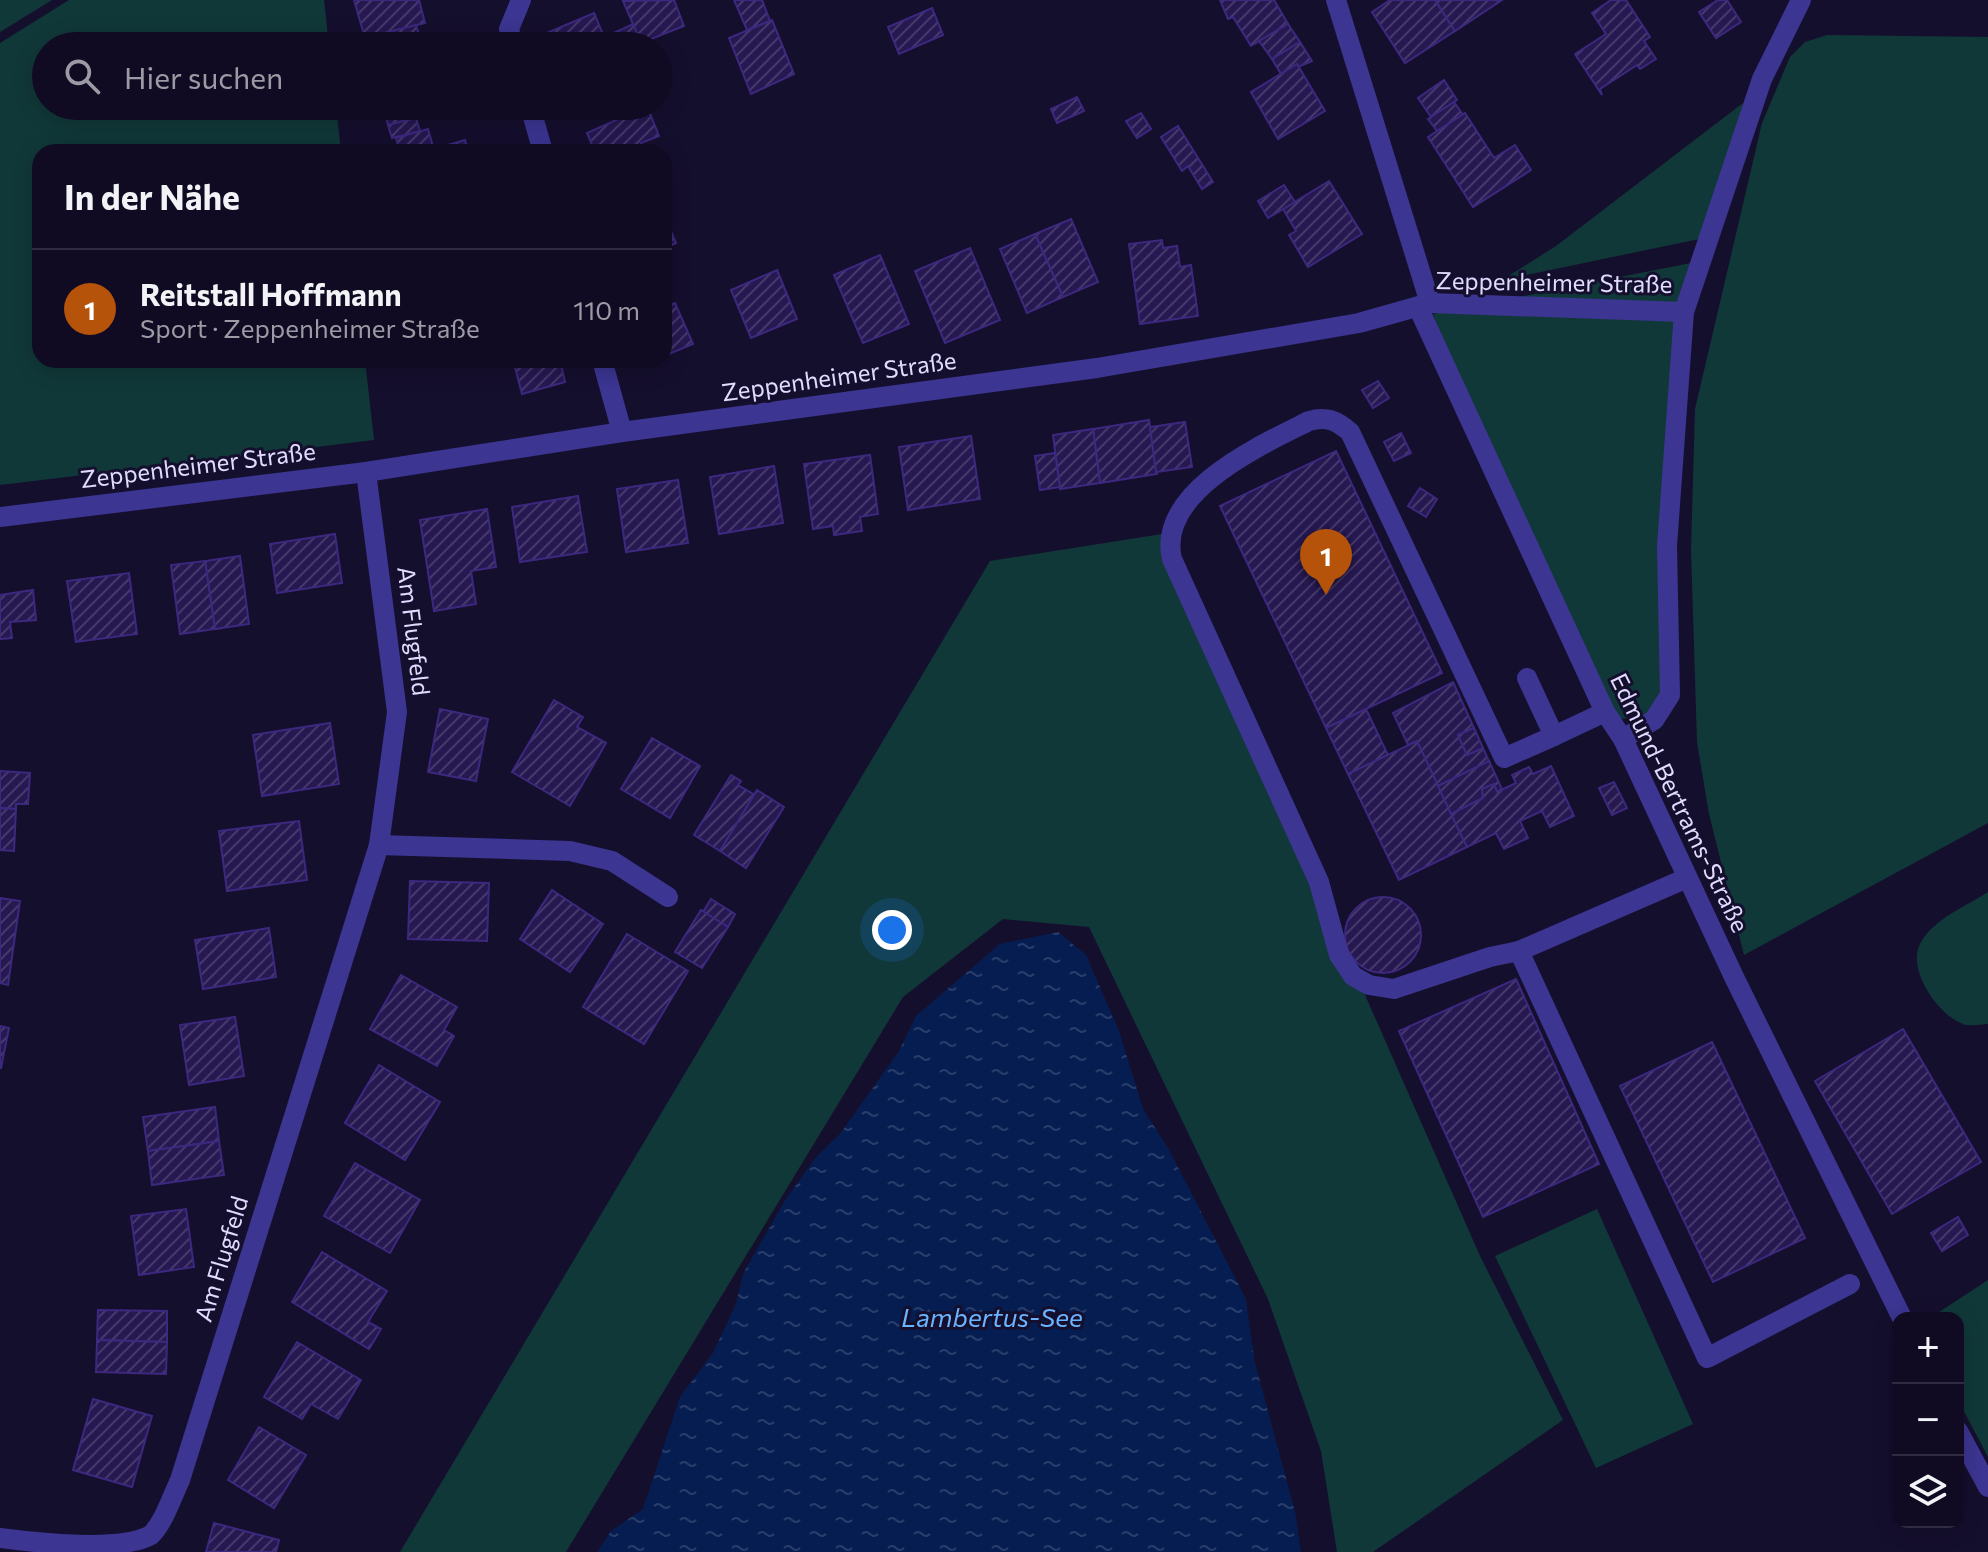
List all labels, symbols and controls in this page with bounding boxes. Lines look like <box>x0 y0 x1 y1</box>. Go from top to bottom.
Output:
search box <box>32 32 672 120</box>
icon: search <box>60 54 104 98</box>
text: Hier suchen <box>124 58 283 95</box>
text: In der Nähe <box>64 175 240 217</box>
street label: Zeppenheimer Straße <box>1435 265 1673 298</box>
text: Reitstall Hoffmann <box>140 275 402 312</box>
text: 1 <box>84 294 96 325</box>
text: 110 m <box>573 294 640 325</box>
text: Sport · Zeppenheimer Straße <box>140 312 480 343</box>
street label: Zeppenheimer Straße <box>720 345 958 406</box>
street label: Zeppenheimer Straße <box>79 436 317 493</box>
pin: 1 <box>1300 529 1352 595</box>
street label: Am Flugfeld <box>392 565 437 697</box>
street label: Edmund-Bertrams-Straße <box>1605 668 1756 937</box>
your location <box>872 910 912 950</box>
street label: Am Flugfeld <box>188 1192 253 1325</box>
water label: Lambertus-See <box>901 1301 1083 1332</box>
map controls <box>1892 1312 1964 1528</box>
button: + <box>1892 1312 1964 1384</box>
button: − <box>1892 1384 1964 1456</box>
button: layers <box>1892 1456 1964 1528</box>

